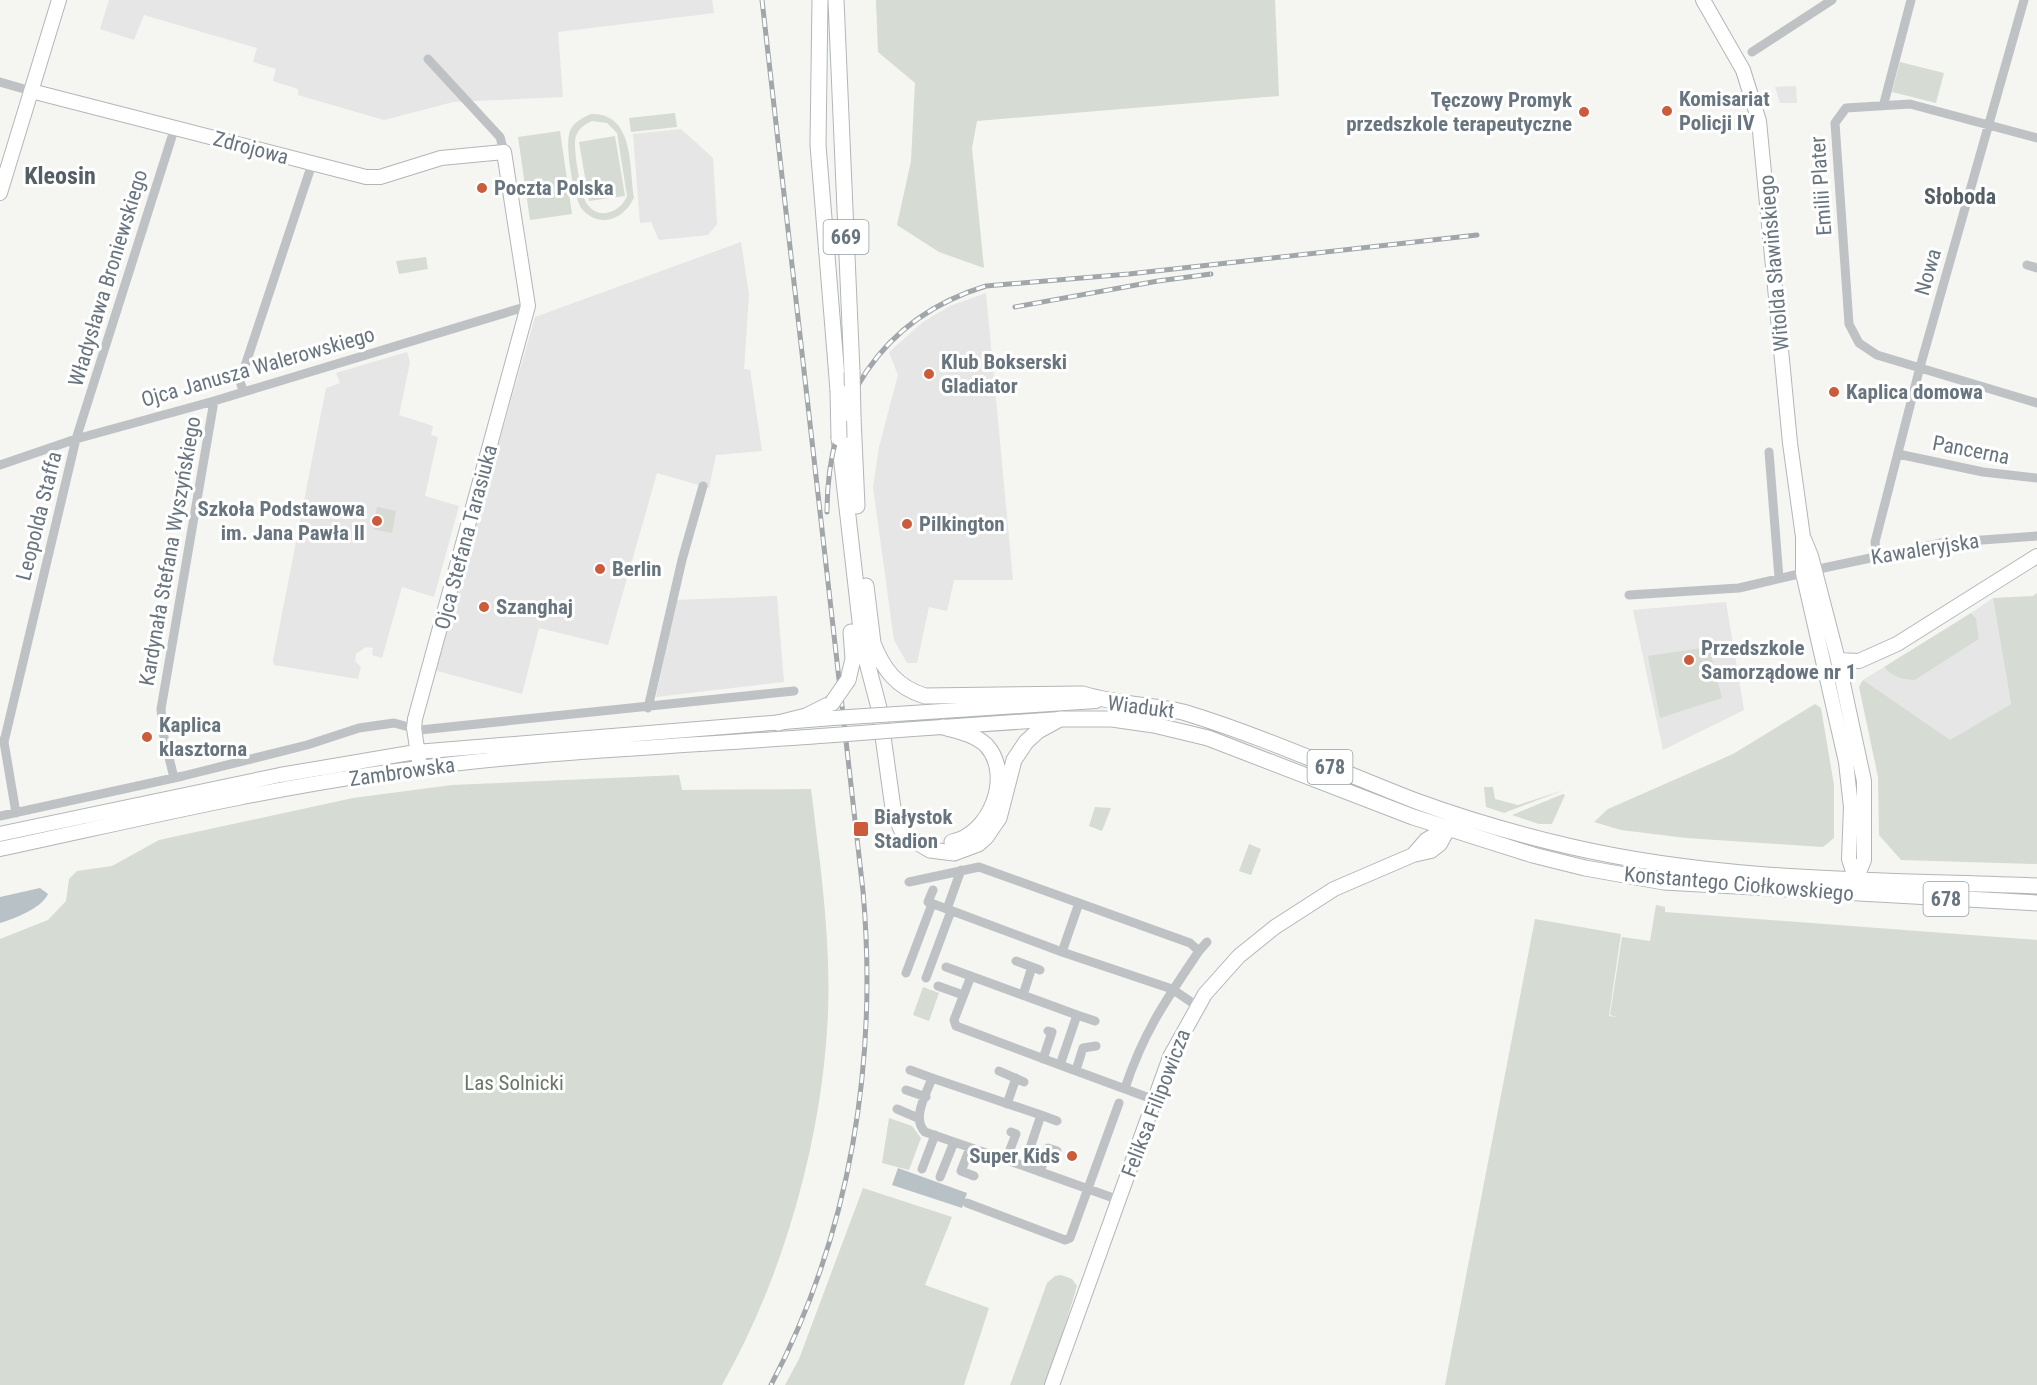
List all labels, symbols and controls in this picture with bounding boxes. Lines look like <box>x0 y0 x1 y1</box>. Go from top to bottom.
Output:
place label: Komisariat Policji IV <box>1679 87 1770 135</box>
place label: Tęczowy Promyk przedszkole terapeutyczne <box>1346 88 1573 136</box>
marker: Komisariat Policji IV <box>1660 104 1674 118</box>
marker: Tęczowy Promyk przedszkole terapeutyczne <box>1577 105 1591 119</box>
street label: Zdrojowa <box>211 126 291 170</box>
street label: Emilii Plater <box>1806 136 1836 236</box>
district label: Kleosin <box>24 162 96 190</box>
street label: Władysława Broniewskiego <box>64 167 152 389</box>
street label: Witolda Sławińskiego <box>1754 174 1794 352</box>
place label: Poczta Polska <box>494 176 614 200</box>
marker: Poczta Polska <box>475 181 489 195</box>
district label: Słoboda <box>1924 184 1996 209</box>
road number: 669 <box>824 220 868 254</box>
street label: Nowa <box>1910 246 1946 298</box>
street label: Ojca Janusza Walerowskiego <box>139 322 377 412</box>
place label: Klub Bokserski Gladiator <box>941 350 1067 398</box>
marker: Klub Bokserski Gladiator <box>922 367 936 381</box>
place label: Kaplica domowa <box>1846 380 1983 404</box>
marker: Kaplica domowa <box>1827 385 1841 399</box>
street label: Kardynała Stefana Wyszyńskiego <box>134 414 206 688</box>
street label: Pancerna <box>1930 431 2012 469</box>
street label: Ojca Stefana Tarasiuka <box>430 442 502 632</box>
street label: Leopolda Staffa <box>11 449 67 583</box>
place label: Szkoła Podstawowa im. Jana Pawła II <box>197 497 365 545</box>
place label: Pilkington <box>919 512 1005 536</box>
marker: Szkoła Podstawowa im. Jana Pawła II <box>370 514 384 528</box>
marker: Pilkington <box>900 517 914 531</box>
street label: Kawaleryjska <box>1869 529 1981 569</box>
place label: Berlin <box>612 557 662 581</box>
marker: Berlin <box>593 562 607 576</box>
place label: Szanghaj <box>496 595 573 619</box>
marker: Szanghaj <box>477 600 491 614</box>
place label: Przedszkole Samorządowe nr 1 <box>1701 636 1856 684</box>
marker: Przedszkole Samorządowe nr 1 <box>1682 653 1696 667</box>
street label: Wiadukt <box>1106 691 1176 723</box>
place label: Kaplica klasztorna <box>159 713 247 761</box>
marker: Kaplica klasztorna <box>140 730 154 744</box>
road number: 678 <box>1308 750 1352 784</box>
street label: Zambrowska <box>347 753 457 791</box>
place label: Białystok Stadion <box>874 805 953 853</box>
marker: Białystok Stadion <box>852 820 870 838</box>
street label: Konstantego Ciołkowskiego <box>1623 862 1855 906</box>
road number: 678 <box>1924 882 1968 916</box>
street label: Feliksa Filipowicza <box>1117 1026 1195 1180</box>
park label: Las Solnicki <box>464 1071 564 1095</box>
place label: Super Kids <box>969 1144 1060 1168</box>
marker: Super Kids <box>1065 1149 1079 1163</box>

